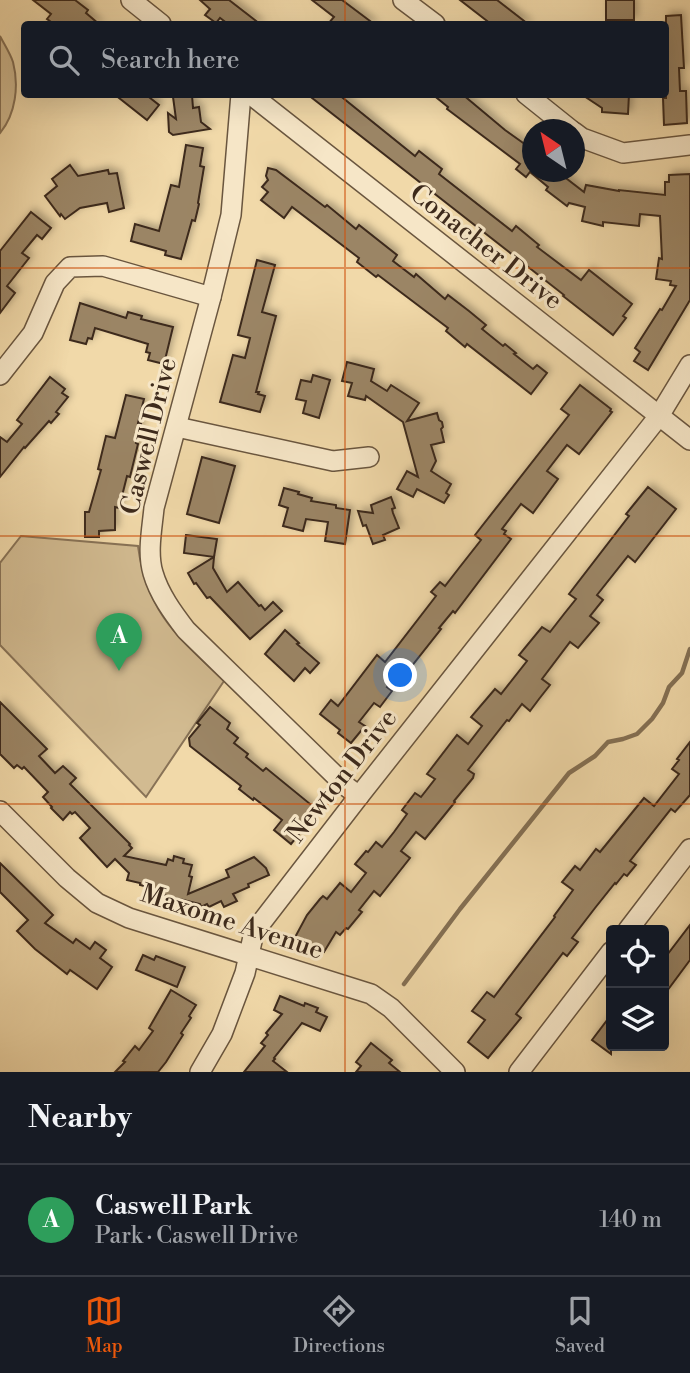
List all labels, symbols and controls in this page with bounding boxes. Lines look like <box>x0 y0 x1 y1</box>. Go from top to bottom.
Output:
search box <box>21 21 669 98</box>
icon: search <box>45 41 83 79</box>
text: Search here <box>101 44 240 76</box>
north arrow <box>522 119 585 182</box>
street label: Conacher Drive <box>403 177 569 317</box>
street label: Caswell Drive <box>114 354 184 518</box>
pin: A <box>96 613 142 671</box>
your location <box>383 658 417 692</box>
street label: Newton Drive <box>280 703 404 849</box>
street label: Maxome Avenue <box>137 877 327 967</box>
map controls <box>606 925 669 1051</box>
button: locate <box>606 925 669 988</box>
button: layers <box>606 988 669 1051</box>
text: Nearby <box>28 1099 132 1137</box>
text: Caswell Park <box>95 1190 252 1222</box>
text: A <box>43 1206 59 1234</box>
text: 140 m <box>599 1206 662 1234</box>
text: Park · Caswell Drive <box>95 1222 298 1250</box>
tab: Map <box>85 1292 123 1358</box>
tab: Directions <box>293 1292 385 1358</box>
tab: Saved <box>555 1292 605 1358</box>

